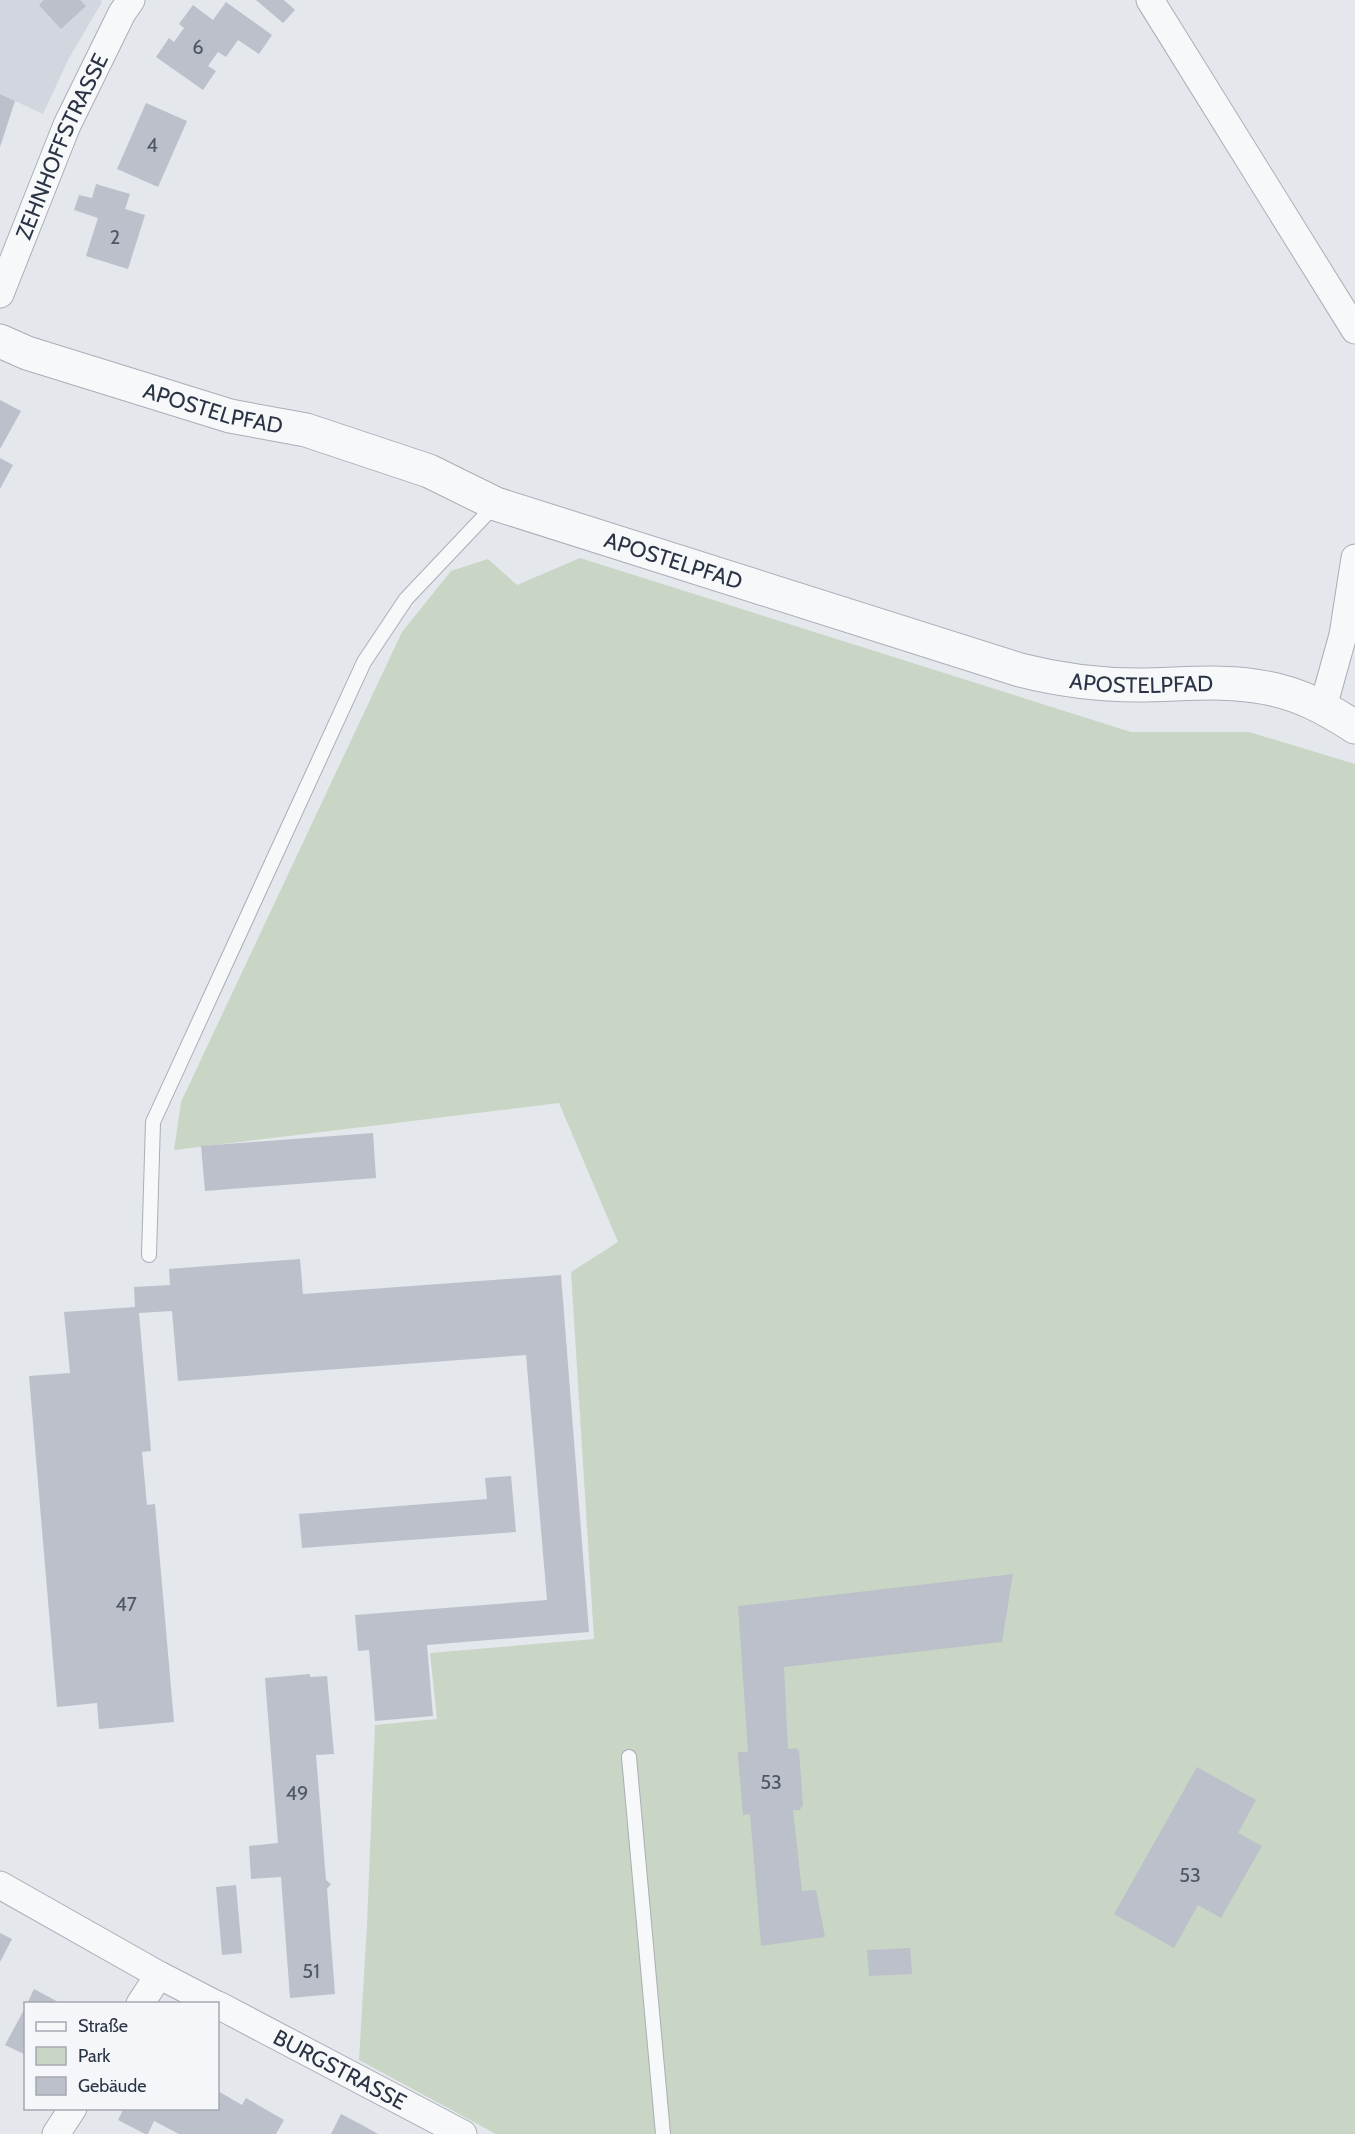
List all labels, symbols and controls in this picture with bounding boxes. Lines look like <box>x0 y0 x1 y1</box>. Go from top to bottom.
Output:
house number: 6 <box>192 35 204 59</box>
street label: ZEHNHOFFSTRASSE <box>10 49 114 243</box>
house number: 4 <box>146 133 158 157</box>
house number: 2 <box>110 225 120 249</box>
street label: APOSTELPFAD <box>140 376 285 439</box>
street label: APOSTELPFAD <box>601 526 746 595</box>
street label: APOSTELPFAD <box>1068 667 1213 699</box>
house number: 47 <box>115 1592 137 1616</box>
house number: 53 <box>760 1770 782 1794</box>
house number: 49 <box>286 1781 308 1805</box>
house number: 53 <box>1179 1863 1201 1887</box>
house number: 51 <box>302 1959 320 1983</box>
legend <box>24 2002 219 2110</box>
text: Straße <box>78 2015 128 2037</box>
street label: BURGSTRASSE <box>269 2023 411 2115</box>
text: Park <box>78 2045 111 2067</box>
text: Gebäude <box>78 2075 147 2097</box>

